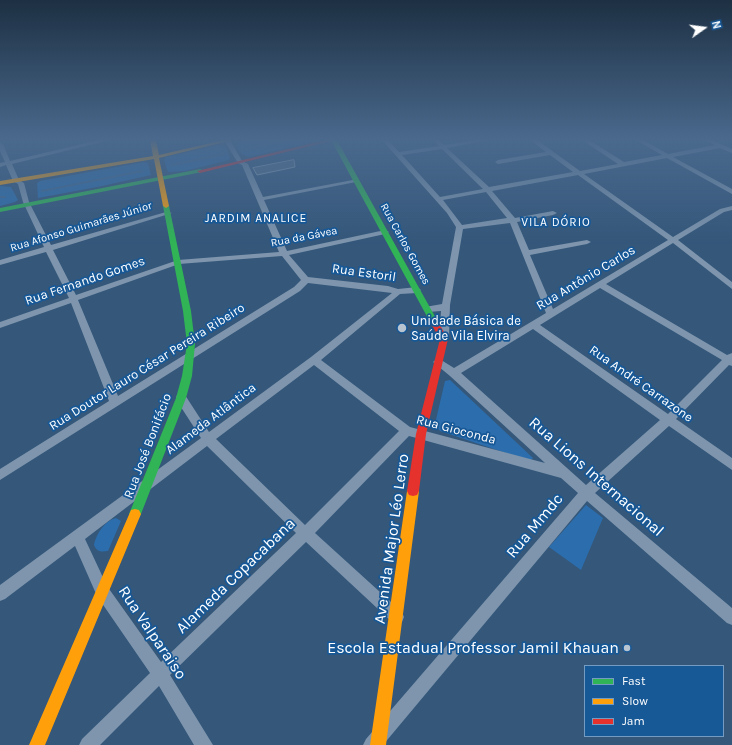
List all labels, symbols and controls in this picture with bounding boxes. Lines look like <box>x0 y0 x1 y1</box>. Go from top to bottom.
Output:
north arrow <box>684 8 724 48</box>
text: N <box>709 20 723 30</box>
street label: Rua Afonso Guimarães Júnior <box>9 199 153 255</box>
street label: Rua Carlos Gomes <box>377 201 433 287</box>
district label: JARDIM ANALICE <box>205 212 307 226</box>
district label: VILA DÓRIO <box>521 216 591 230</box>
street label: Rua da Gávea <box>270 224 338 250</box>
street label: Rua Antônio Carlos <box>534 242 638 314</box>
street label: Rua Fernando Gomes <box>23 253 147 309</box>
street label: Rua Estoril <box>331 261 397 285</box>
street label: Rua Doutor Lauro César Pereira Ribeiro <box>46 300 248 434</box>
place label: Unidade Básica de Saúde Vila Elvira <box>411 313 521 344</box>
marker: Unidade Básica de Saúde Vila Elvira <box>396 322 408 334</box>
street label: Rua André Carrazone <box>586 342 696 426</box>
street label: Alameda Atlântica <box>163 380 259 458</box>
street label: Rua José Bonifácio <box>121 391 175 501</box>
street label: Rua Gioconda <box>414 412 498 448</box>
street label: Rua Lions Internacional <box>525 413 667 541</box>
street label: Avenida Major Léo Lerro <box>371 453 413 625</box>
street label: Rua Mmdc <box>502 490 568 562</box>
street label: Alameda Copacabana <box>172 514 300 638</box>
street label: Rua Valparaiso <box>114 583 190 683</box>
place label: Escola Estadual Professor Jamil Khauan <box>327 638 619 658</box>
marker: Escola Estadual Professor Jamil Khauan <box>622 643 632 653</box>
legend <box>584 665 724 737</box>
text: Fast <box>622 674 645 688</box>
text: Slow <box>622 694 648 708</box>
text: Jam <box>622 714 645 728</box>

